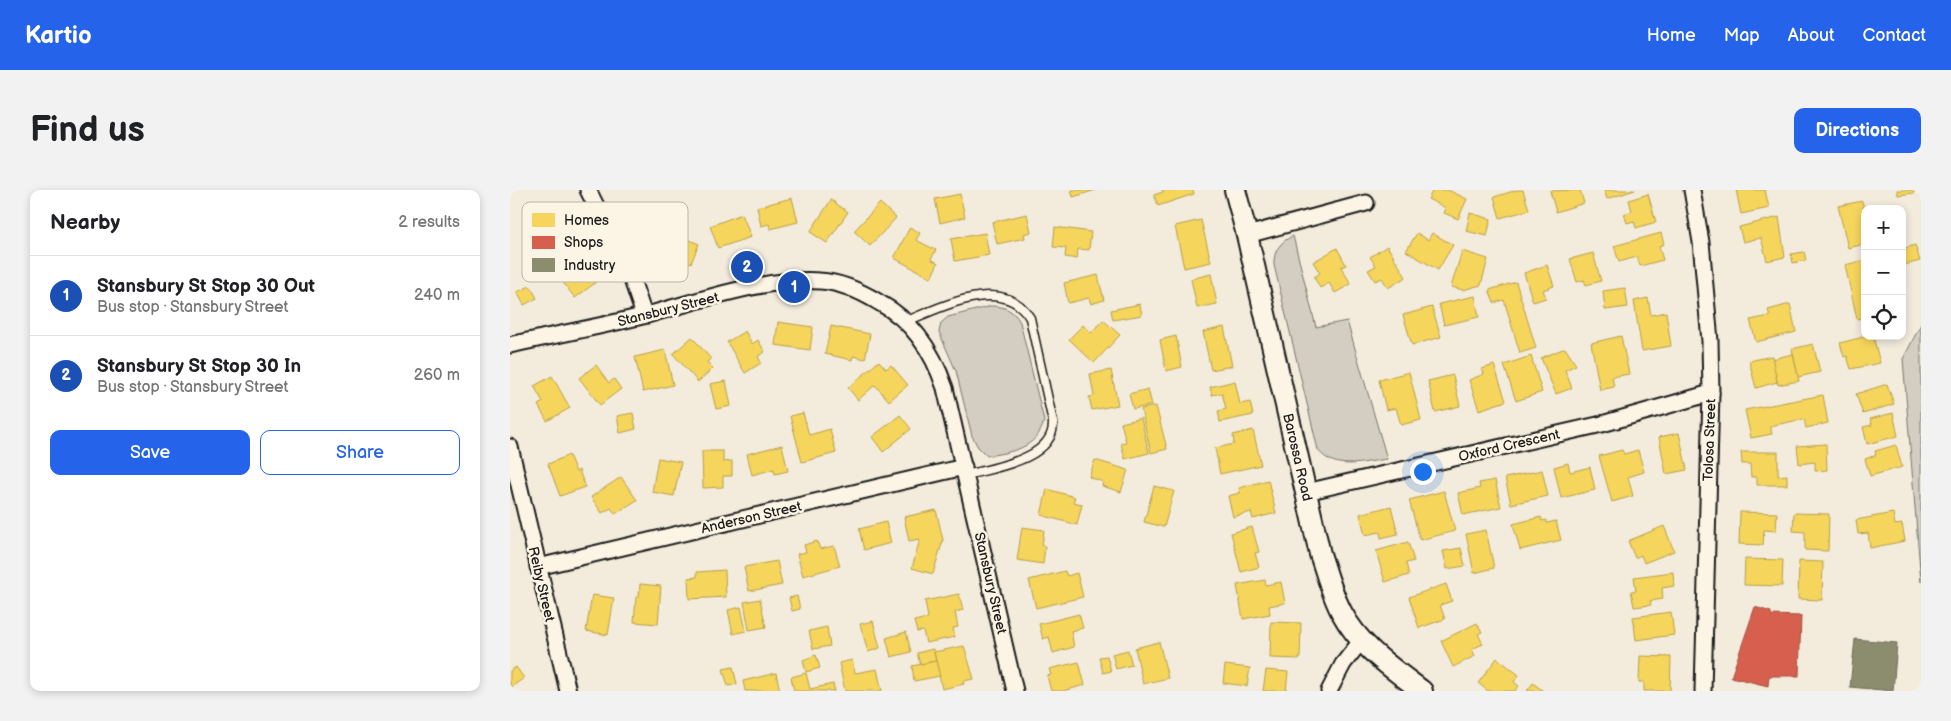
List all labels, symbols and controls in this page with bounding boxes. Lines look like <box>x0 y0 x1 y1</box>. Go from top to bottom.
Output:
text: Kartio <box>25 21 92 50</box>
text: Home <box>1647 25 1696 46</box>
text: Map <box>1724 25 1760 46</box>
text: About <box>1788 25 1835 46</box>
text: Contact <box>1863 25 1926 46</box>
button: Directions <box>1794 108 1921 153</box>
text: Find us <box>30 109 145 152</box>
legend <box>522 202 688 282</box>
map controls <box>1861 205 1906 340</box>
button: + <box>1861 205 1906 250</box>
text: Nearby <box>50 210 120 235</box>
text: Homes <box>564 212 609 229</box>
text: 2 results <box>398 213 460 232</box>
text: Shops <box>564 234 603 251</box>
pin: 2 <box>731 248 763 286</box>
button: − <box>1861 250 1906 295</box>
text: Industry <box>564 257 616 274</box>
pin: 1 <box>778 268 810 306</box>
text: Stansbury St Stop 30 Out <box>97 275 315 298</box>
text: 1 <box>63 286 69 305</box>
text: 240 m <box>414 286 460 305</box>
street label: Stansbury Street <box>616 289 721 330</box>
button: locate <box>1861 295 1906 340</box>
text: Bus stop · Stansbury Street <box>97 298 289 317</box>
text: Stansbury St Stop 30 In <box>97 355 301 378</box>
text: 2 <box>61 366 71 385</box>
text: 260 m <box>414 366 460 385</box>
text: Bus stop · Stansbury Street <box>97 378 289 397</box>
street label: Tolosa Street <box>1700 398 1719 482</box>
street label: Barossa Road <box>1279 412 1316 503</box>
street label: Oxford Crescent <box>1457 425 1562 465</box>
button: Save <box>50 430 250 475</box>
button: Share <box>260 430 460 475</box>
your location <box>1410 459 1436 485</box>
street label: Anderson Street <box>699 498 804 537</box>
street label: Stansbury Street <box>971 531 1011 636</box>
street label: Reiby Street <box>525 545 559 624</box>

